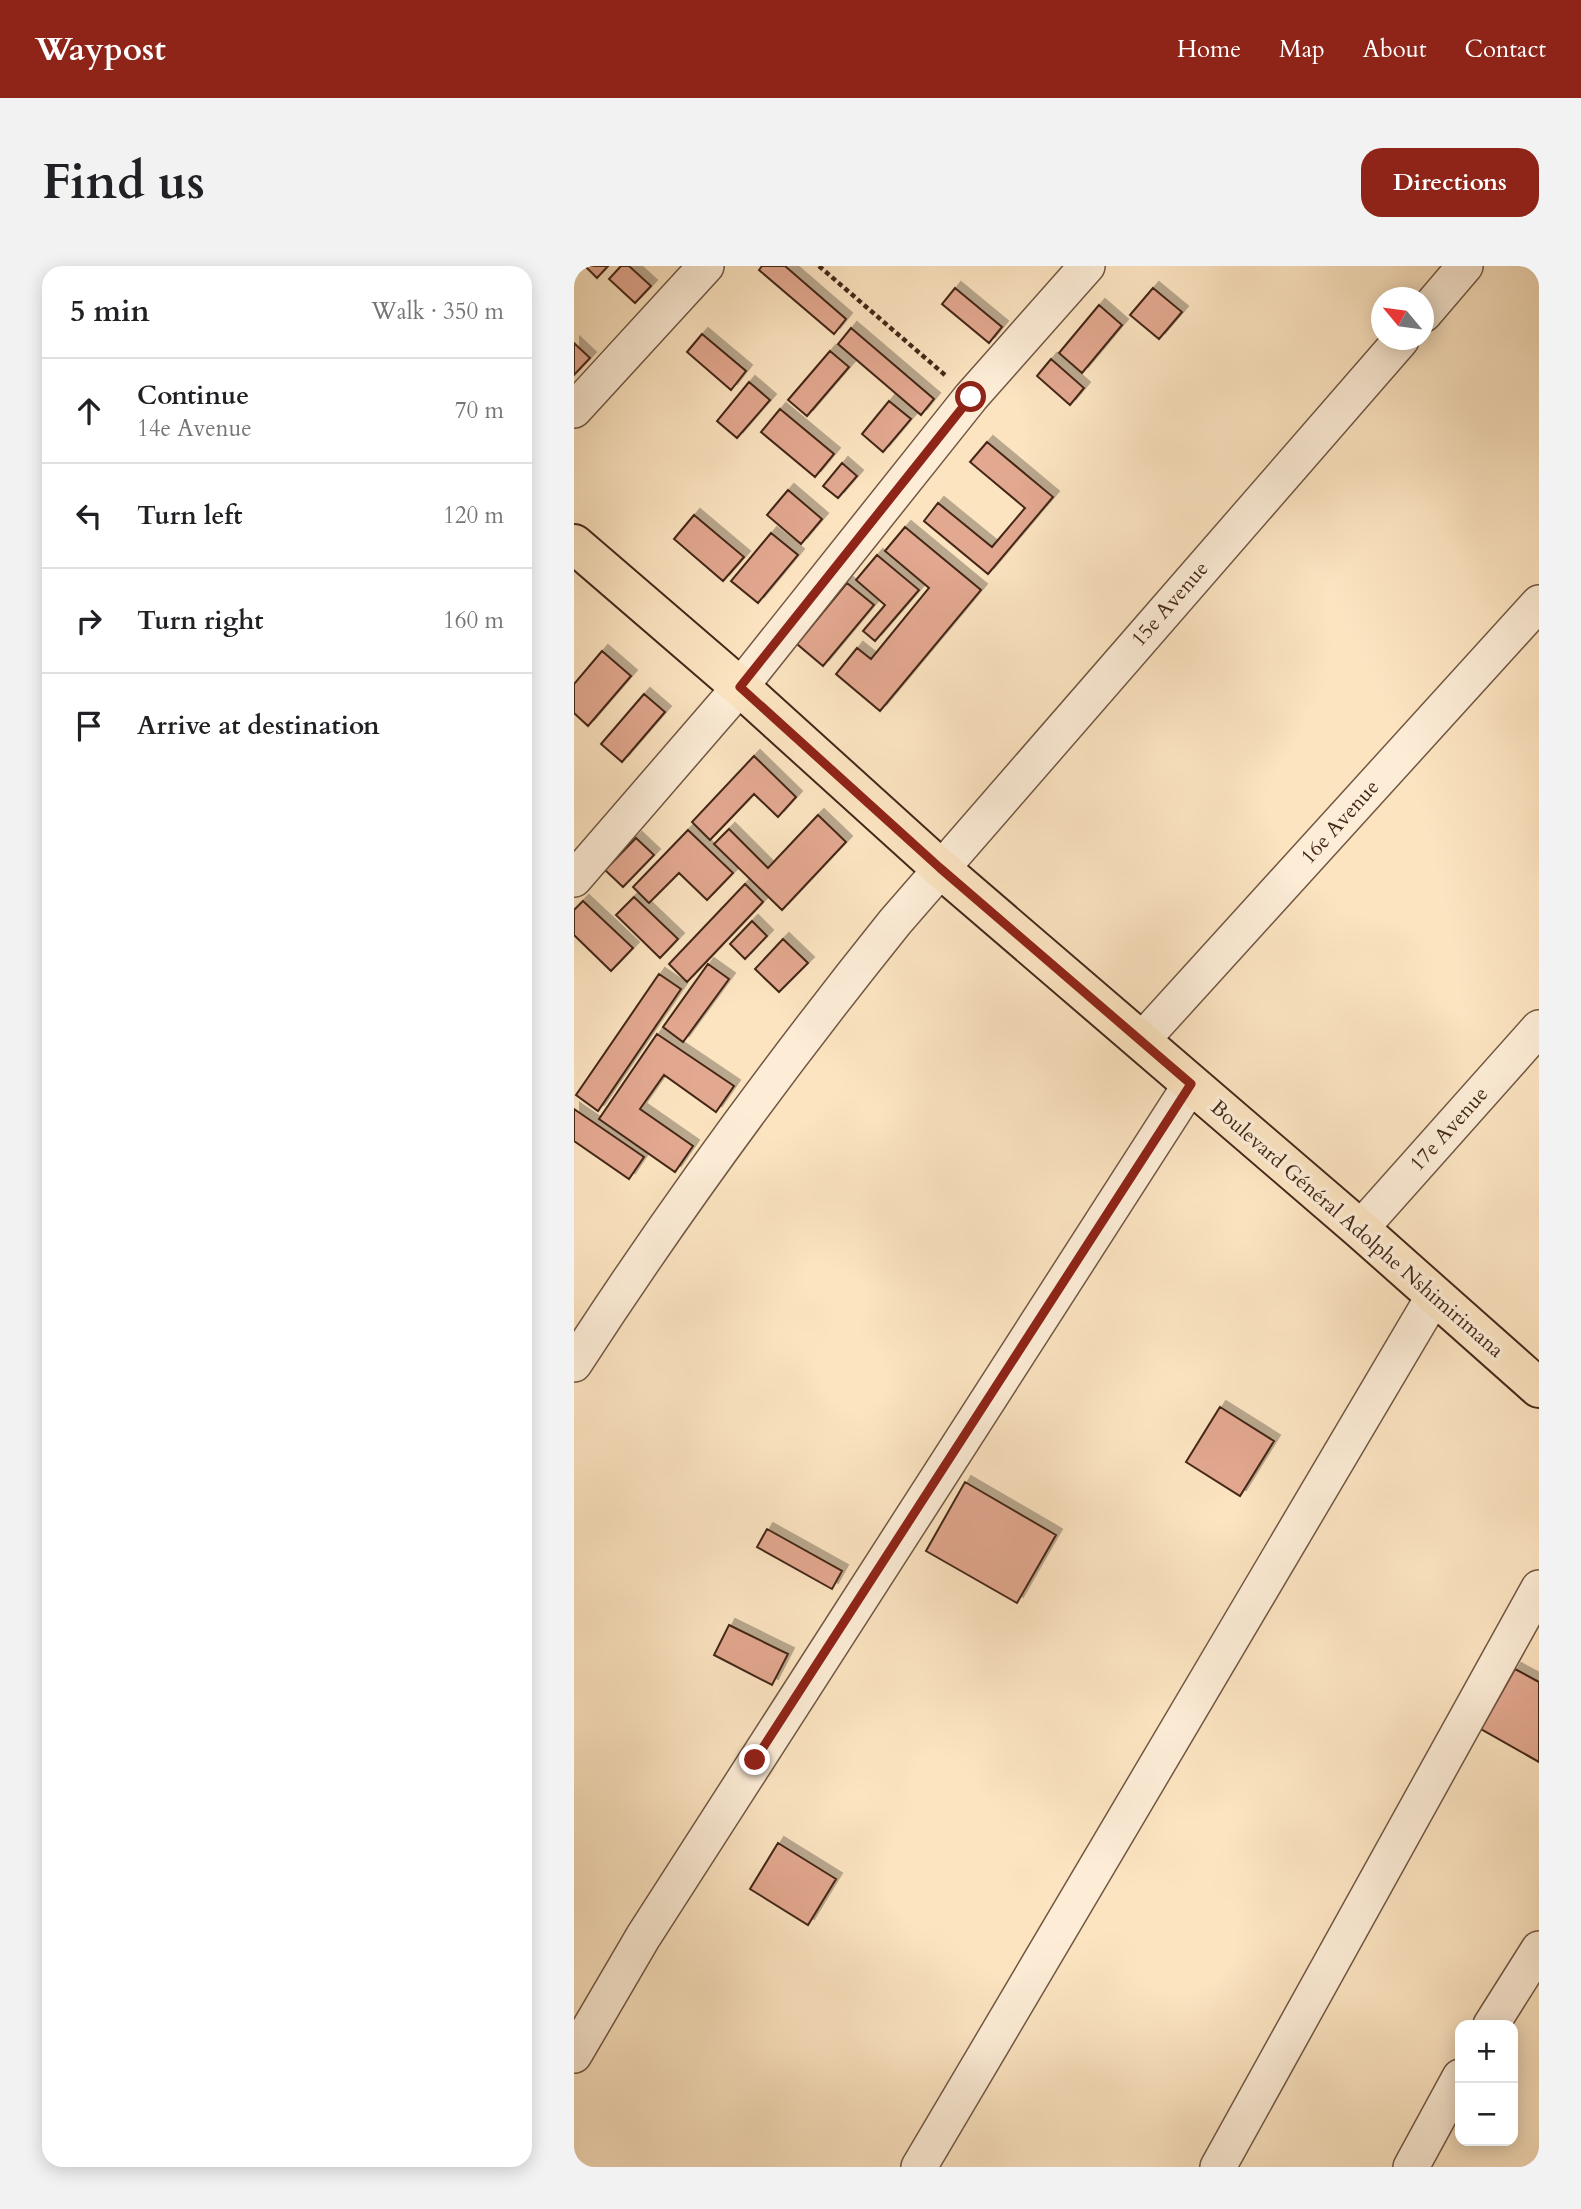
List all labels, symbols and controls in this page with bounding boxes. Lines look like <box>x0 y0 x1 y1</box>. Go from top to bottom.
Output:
text: Waypost <box>35 27 166 72</box>
text: Home <box>1177 33 1241 66</box>
text: Map <box>1279 33 1325 66</box>
text: About <box>1363 33 1427 66</box>
text: Contact <box>1465 33 1546 66</box>
button: Directions <box>1361 148 1539 217</box>
text: Find us <box>42 149 205 216</box>
north arrow <box>1371 287 1434 350</box>
text: 5 min <box>70 291 150 332</box>
text: Walk · 350 m <box>371 296 504 327</box>
text: Continue <box>137 378 249 413</box>
route start <box>955 381 986 412</box>
icon: ahead <box>70 392 108 430</box>
text: 70 m <box>455 395 504 426</box>
text: 14e Avenue <box>137 413 252 444</box>
icon: left <box>70 497 108 535</box>
text: Turn left <box>137 498 242 533</box>
text: 120 m <box>443 500 504 531</box>
street label: 15e Avenue <box>1125 555 1215 653</box>
icon: right <box>70 602 108 640</box>
text: Turn right <box>137 603 264 638</box>
text: 160 m <box>443 605 504 636</box>
icon: arrive <box>70 707 108 745</box>
text: Arrive at destination <box>137 708 380 743</box>
street label: 16e Avenue <box>1294 773 1386 871</box>
street label: 17e Avenue <box>1403 1080 1495 1178</box>
street label: Boulevard Général Adolphe Nshimirimana <box>1204 1094 1510 1364</box>
route end <box>739 1744 770 1775</box>
map controls <box>1455 2020 1518 2146</box>
button: + <box>1455 2020 1518 2083</box>
button: − <box>1455 2083 1518 2146</box>

